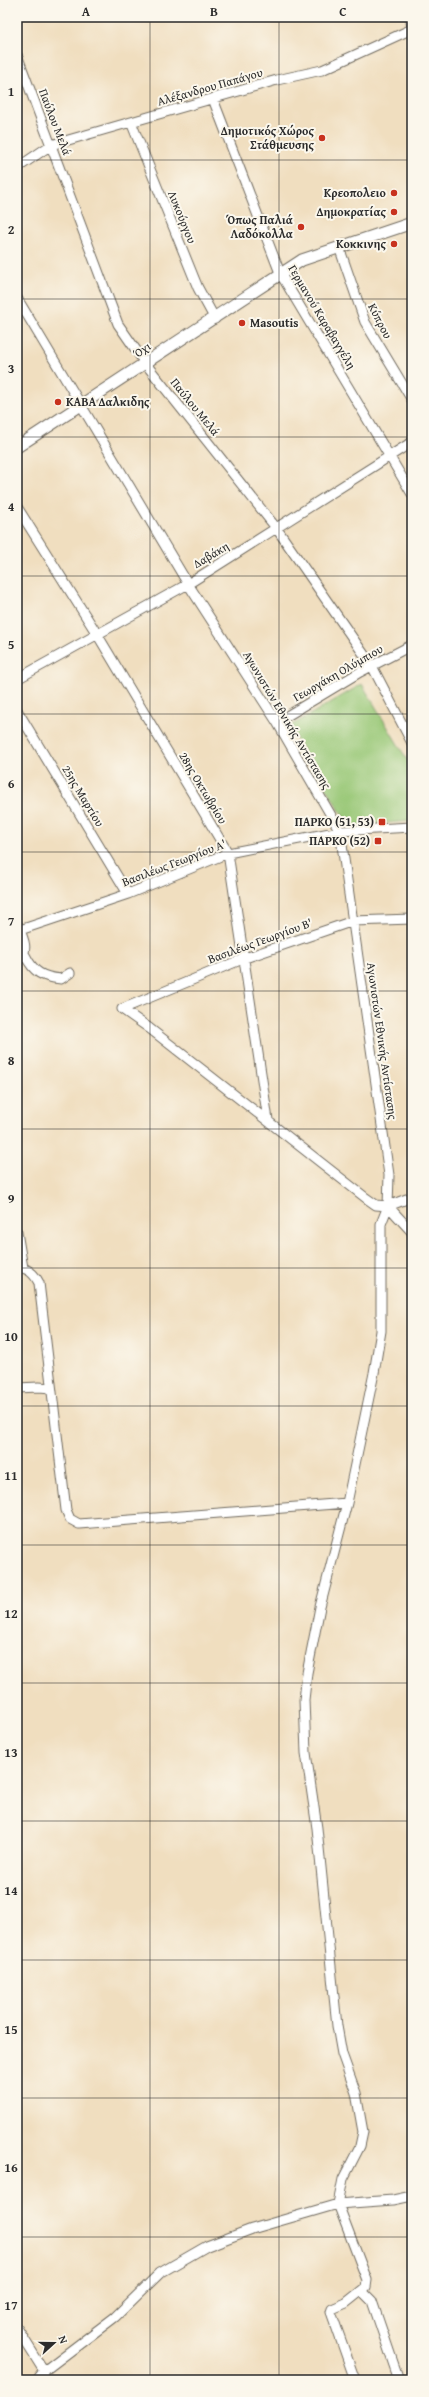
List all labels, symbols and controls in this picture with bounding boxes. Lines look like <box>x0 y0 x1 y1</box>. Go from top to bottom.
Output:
text: A <box>82 2 91 21</box>
text: B <box>210 2 218 21</box>
text: C <box>339 2 347 21</box>
street label: Αλέξανδρου Παπάγου <box>155 63 264 110</box>
text: 1 <box>8 82 14 101</box>
street label: Παύλου Μελά <box>35 86 76 158</box>
place label: Δημοτικός Χώρος Στάθμευσης <box>220 122 314 153</box>
marker: Δημοτικός Χώρος Στάθμευσης <box>317 133 327 143</box>
place label: Κρεοπολειο <box>324 184 386 201</box>
street label: Λυκούργου <box>164 188 201 246</box>
marker: Κρεοπολειο <box>389 188 399 198</box>
place label: Δημοκρατίας <box>316 203 386 220</box>
marker: Δημοκρατίας <box>389 207 399 217</box>
place label: Όπως Παλιά Λαδόκολλα <box>226 211 293 242</box>
text: 2 <box>8 220 15 239</box>
marker: Όπως Παλιά Λαδόκολλα <box>296 222 306 232</box>
place label: Κοκκινης <box>336 235 386 252</box>
marker: Κοκκινης <box>389 239 399 249</box>
street label: Γερμανού Καραβαγγέλη <box>285 261 360 372</box>
street label: Κύπρου <box>364 300 397 341</box>
place label: Masoutis <box>250 314 298 331</box>
marker: Masoutis <box>237 318 247 328</box>
street label: Όχι <box>129 337 154 362</box>
text: 3 <box>8 359 14 378</box>
street label: Παύλου Μελά <box>167 374 224 440</box>
place label: ΚΑΒΑ Δαλκιδης <box>66 393 150 410</box>
marker: ΚΑΒΑ Δαλκιδης <box>53 397 63 407</box>
text: 4 <box>8 497 15 516</box>
street label: Δαβάκη <box>190 537 232 572</box>
text: 5 <box>8 635 15 654</box>
street label: Γεωργάκη Ολύμπιου <box>290 640 386 705</box>
street label: Αγωνιστών Εθνικής Αντίστασης <box>239 647 336 792</box>
street label: 28ης Οκτωβρίου <box>175 749 232 827</box>
street label: 25ης Μαρτίου <box>58 762 109 830</box>
text: 6 <box>8 774 15 793</box>
place label: ΠΑΡΚΟ (51, 53) <box>295 813 374 830</box>
marker: ΠΑΡΚΟ (51, 53) <box>377 817 387 827</box>
place label: ΠΑΡΚΟ (52) <box>309 832 370 849</box>
street label: Βασιλέως Γεωργίου Α' <box>119 835 228 890</box>
marker: ΠΑΡΚΟ (52) <box>373 836 383 846</box>
text: 7 <box>8 912 15 931</box>
street label: Βασιλέως Γεωργίου Β' <box>205 914 314 967</box>
street label: Αγωνιστών Εθνικής Αντίστασης <box>363 961 402 1121</box>
text: 8 <box>8 1051 15 1070</box>
text: 9 <box>8 1189 15 1208</box>
text: 10 <box>4 1327 18 1346</box>
text: 11 <box>4 1466 18 1485</box>
text: 12 <box>4 1604 18 1623</box>
text: 13 <box>4 1743 18 1762</box>
text: 14 <box>4 1881 18 1900</box>
text: 15 <box>4 2020 18 2039</box>
text: 16 <box>4 2158 18 2177</box>
text: 17 <box>4 2296 18 2315</box>
north arrow <box>34 2323 74 2363</box>
text: N <box>55 2333 72 2346</box>

